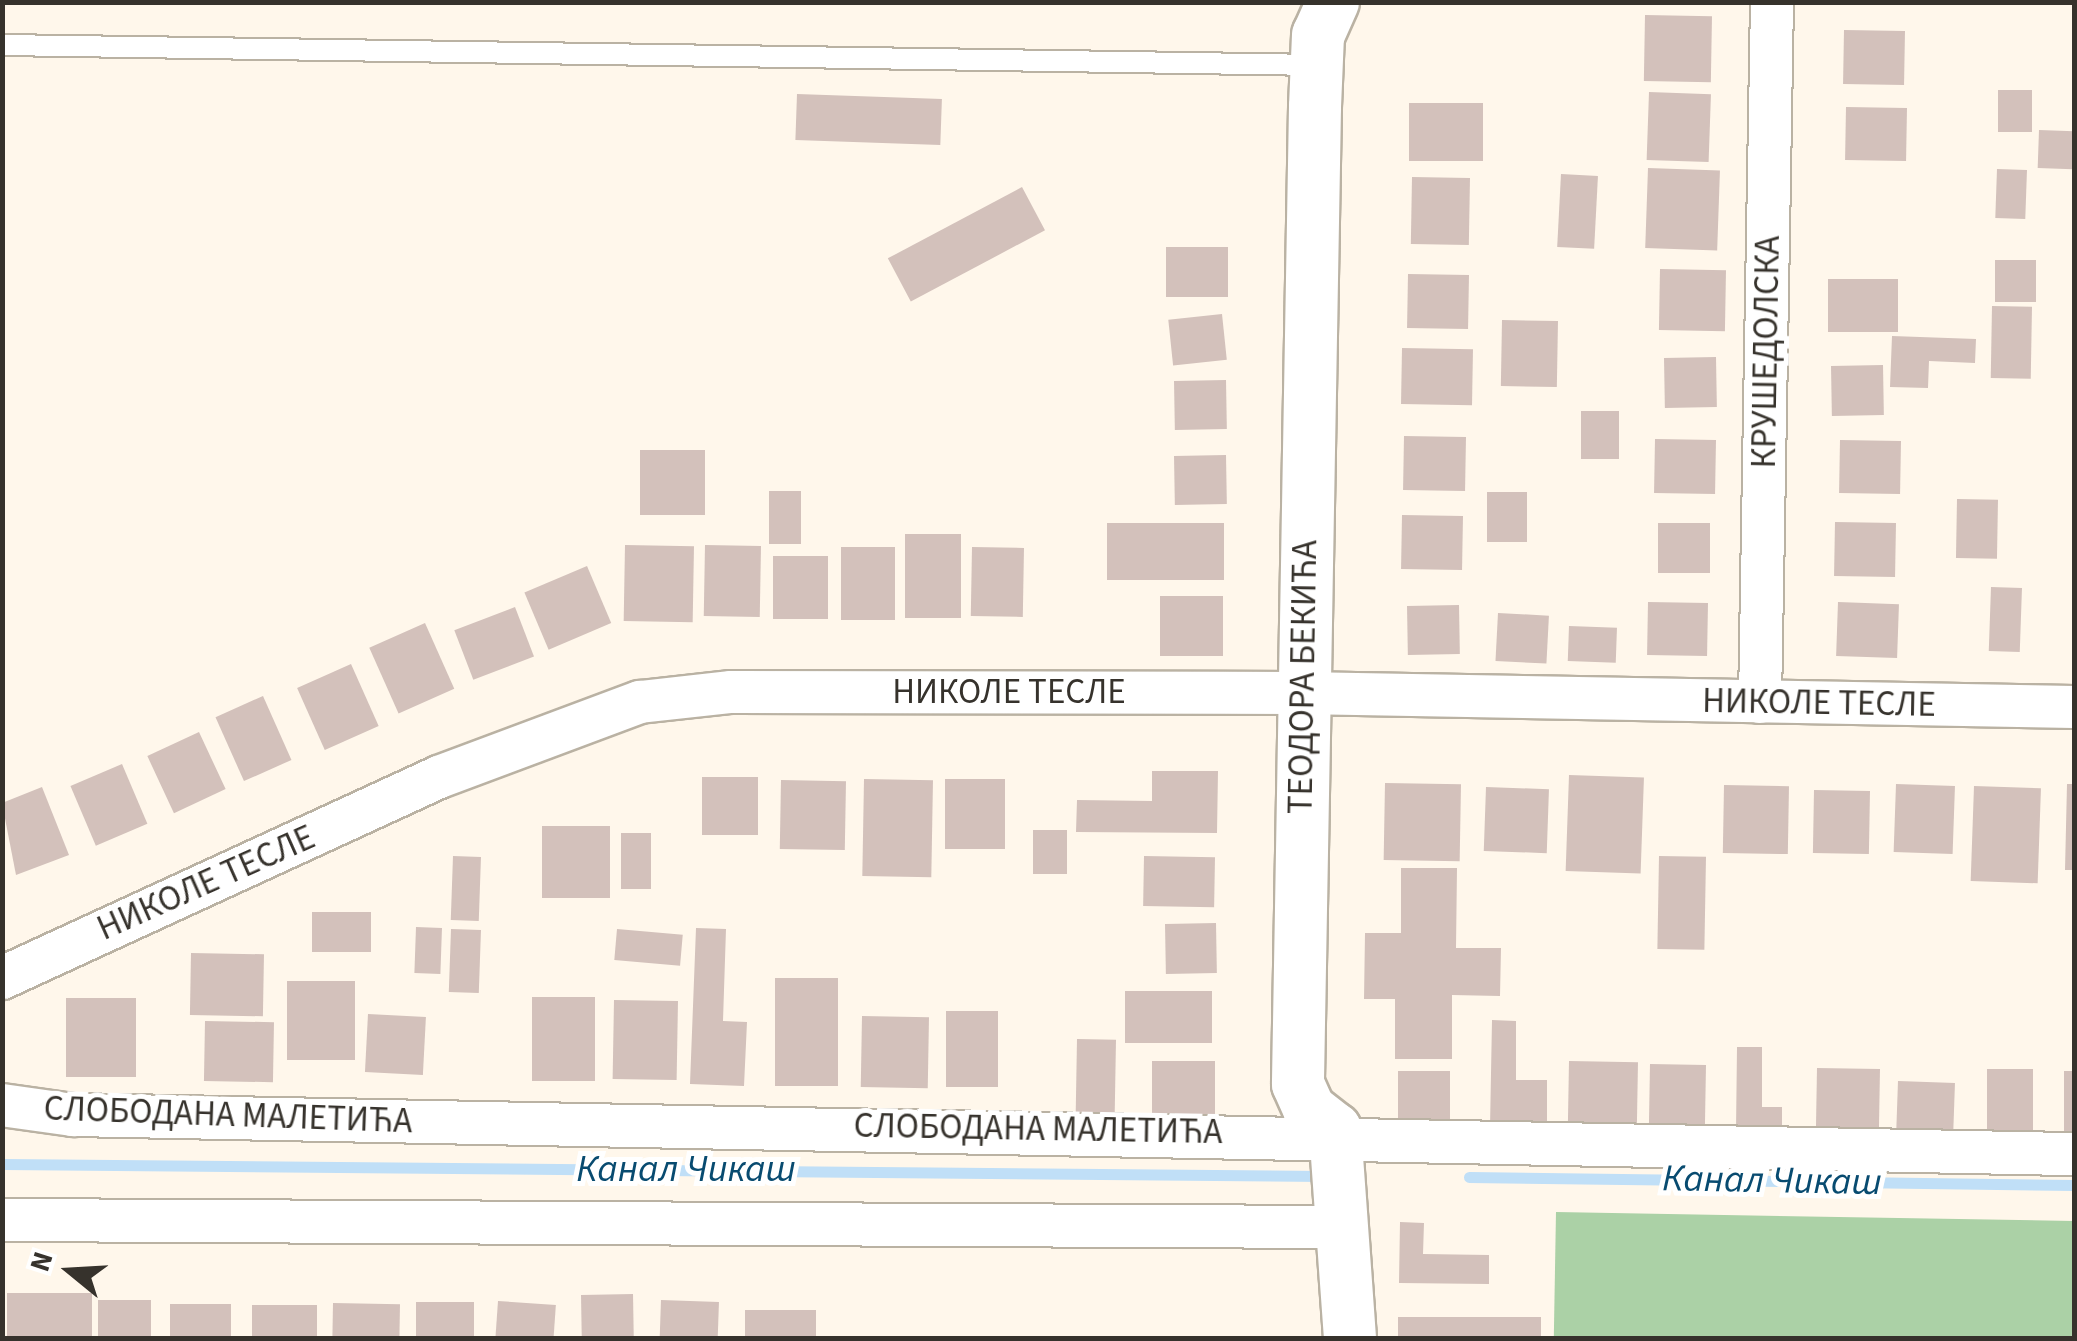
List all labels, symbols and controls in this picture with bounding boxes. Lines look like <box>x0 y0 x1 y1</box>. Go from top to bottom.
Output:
street label: КРУШЕДОЛСКА <box>1743 235 1789 469</box>
street label: ТЕОДОРА БЕКИЋА <box>1280 539 1326 815</box>
street label: НИКОЛЕ ТЕСЛЕ <box>892 671 1126 713</box>
street label: НИКОЛЕ ТЕСЛЕ <box>1702 680 1936 726</box>
street label: НИКОЛЕ ТЕСЛЕ <box>91 816 321 950</box>
street label: СЛОБОДАНА МАЛЕТИЋА <box>43 1088 413 1142</box>
street label: СЛОБОДАНА МАЛЕТИЋА <box>853 1105 1223 1153</box>
water label: Канал Чикаш <box>576 1147 796 1193</box>
water label: Канал Чикаш <box>1662 1156 1882 1206</box>
north arrow <box>20 1221 120 1321</box>
text: N <box>20 1247 63 1277</box>

